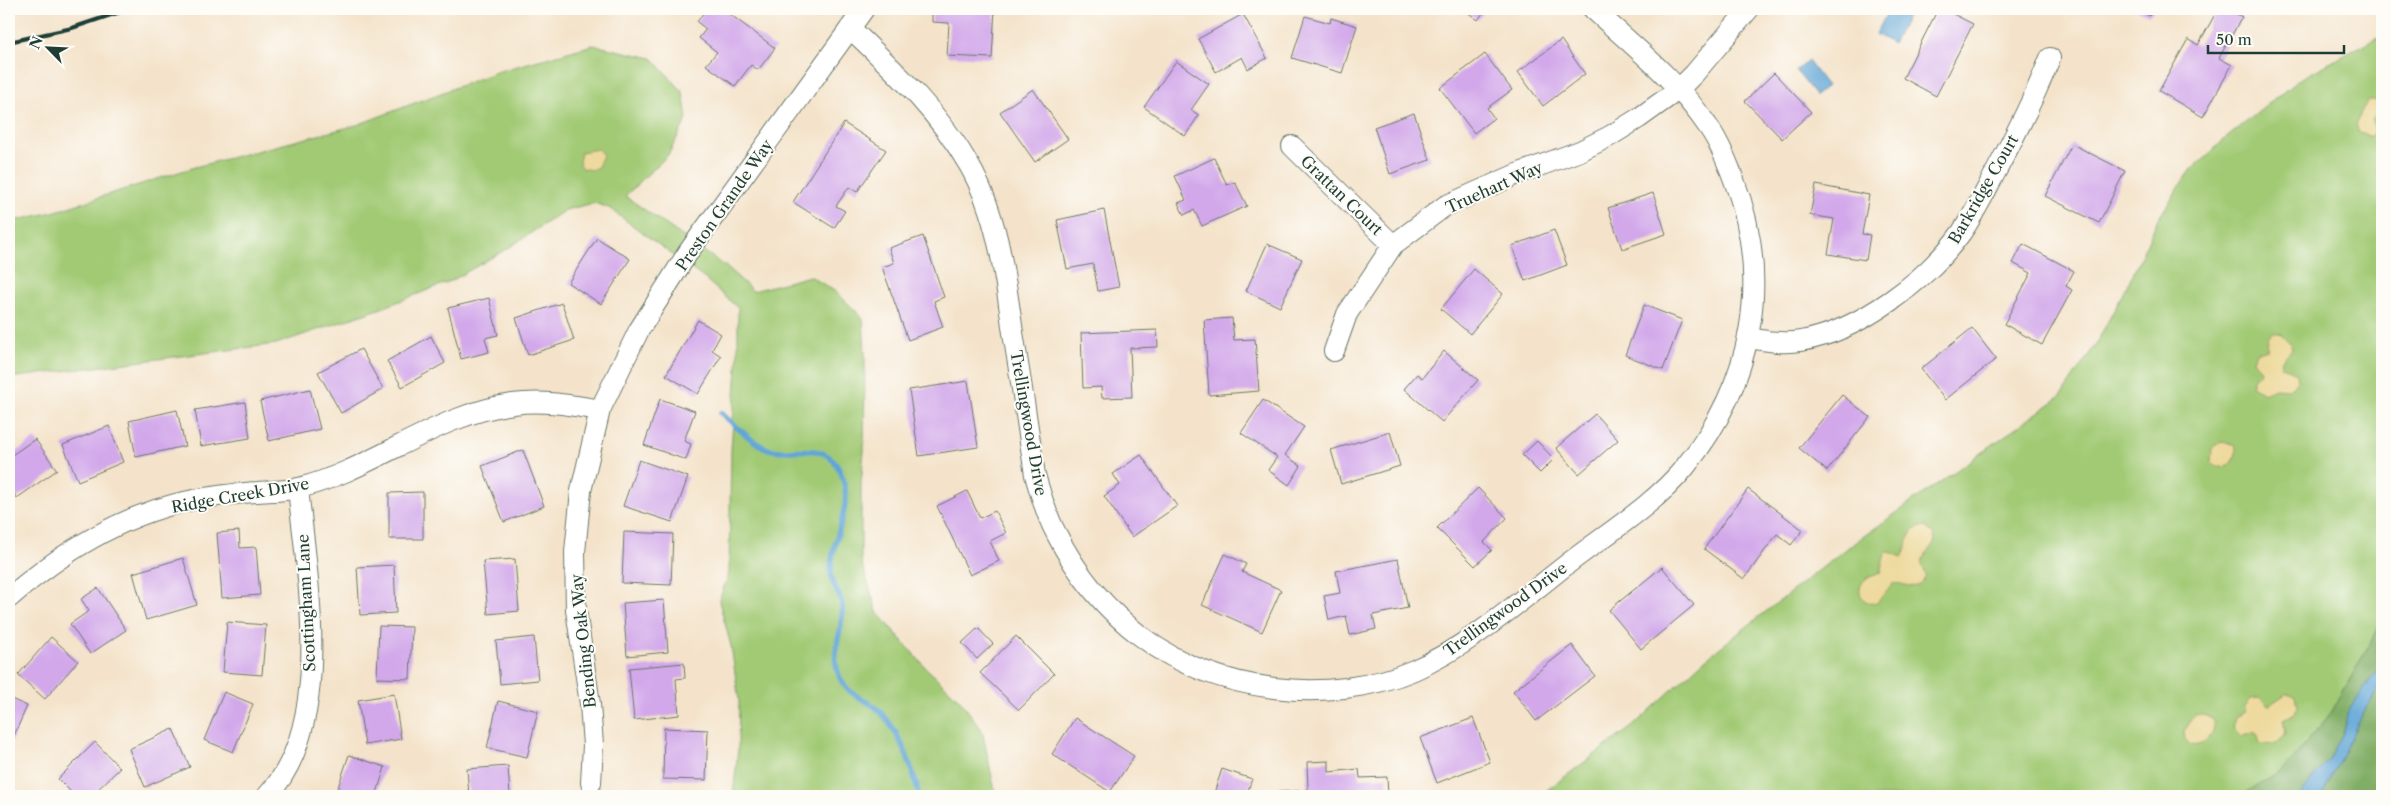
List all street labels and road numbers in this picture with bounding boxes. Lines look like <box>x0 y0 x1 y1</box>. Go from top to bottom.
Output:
street label: Barkridge Court <box>1944 130 2023 247</box>
street label: Preston Grande Way <box>671 134 778 275</box>
street label: Grattan Court <box>1297 151 1387 239</box>
street label: Truehart Way <box>1442 156 1547 217</box>
street label: Trellingwood Drive <box>1006 349 1052 497</box>
street label: Ridge Creek Drive <box>170 473 310 517</box>
street label: Scottingham Lane <box>292 534 320 672</box>
street label: Trellingwood Drive <box>1440 558 1571 660</box>
street label: Bending Oak Way <box>566 572 600 709</box>

